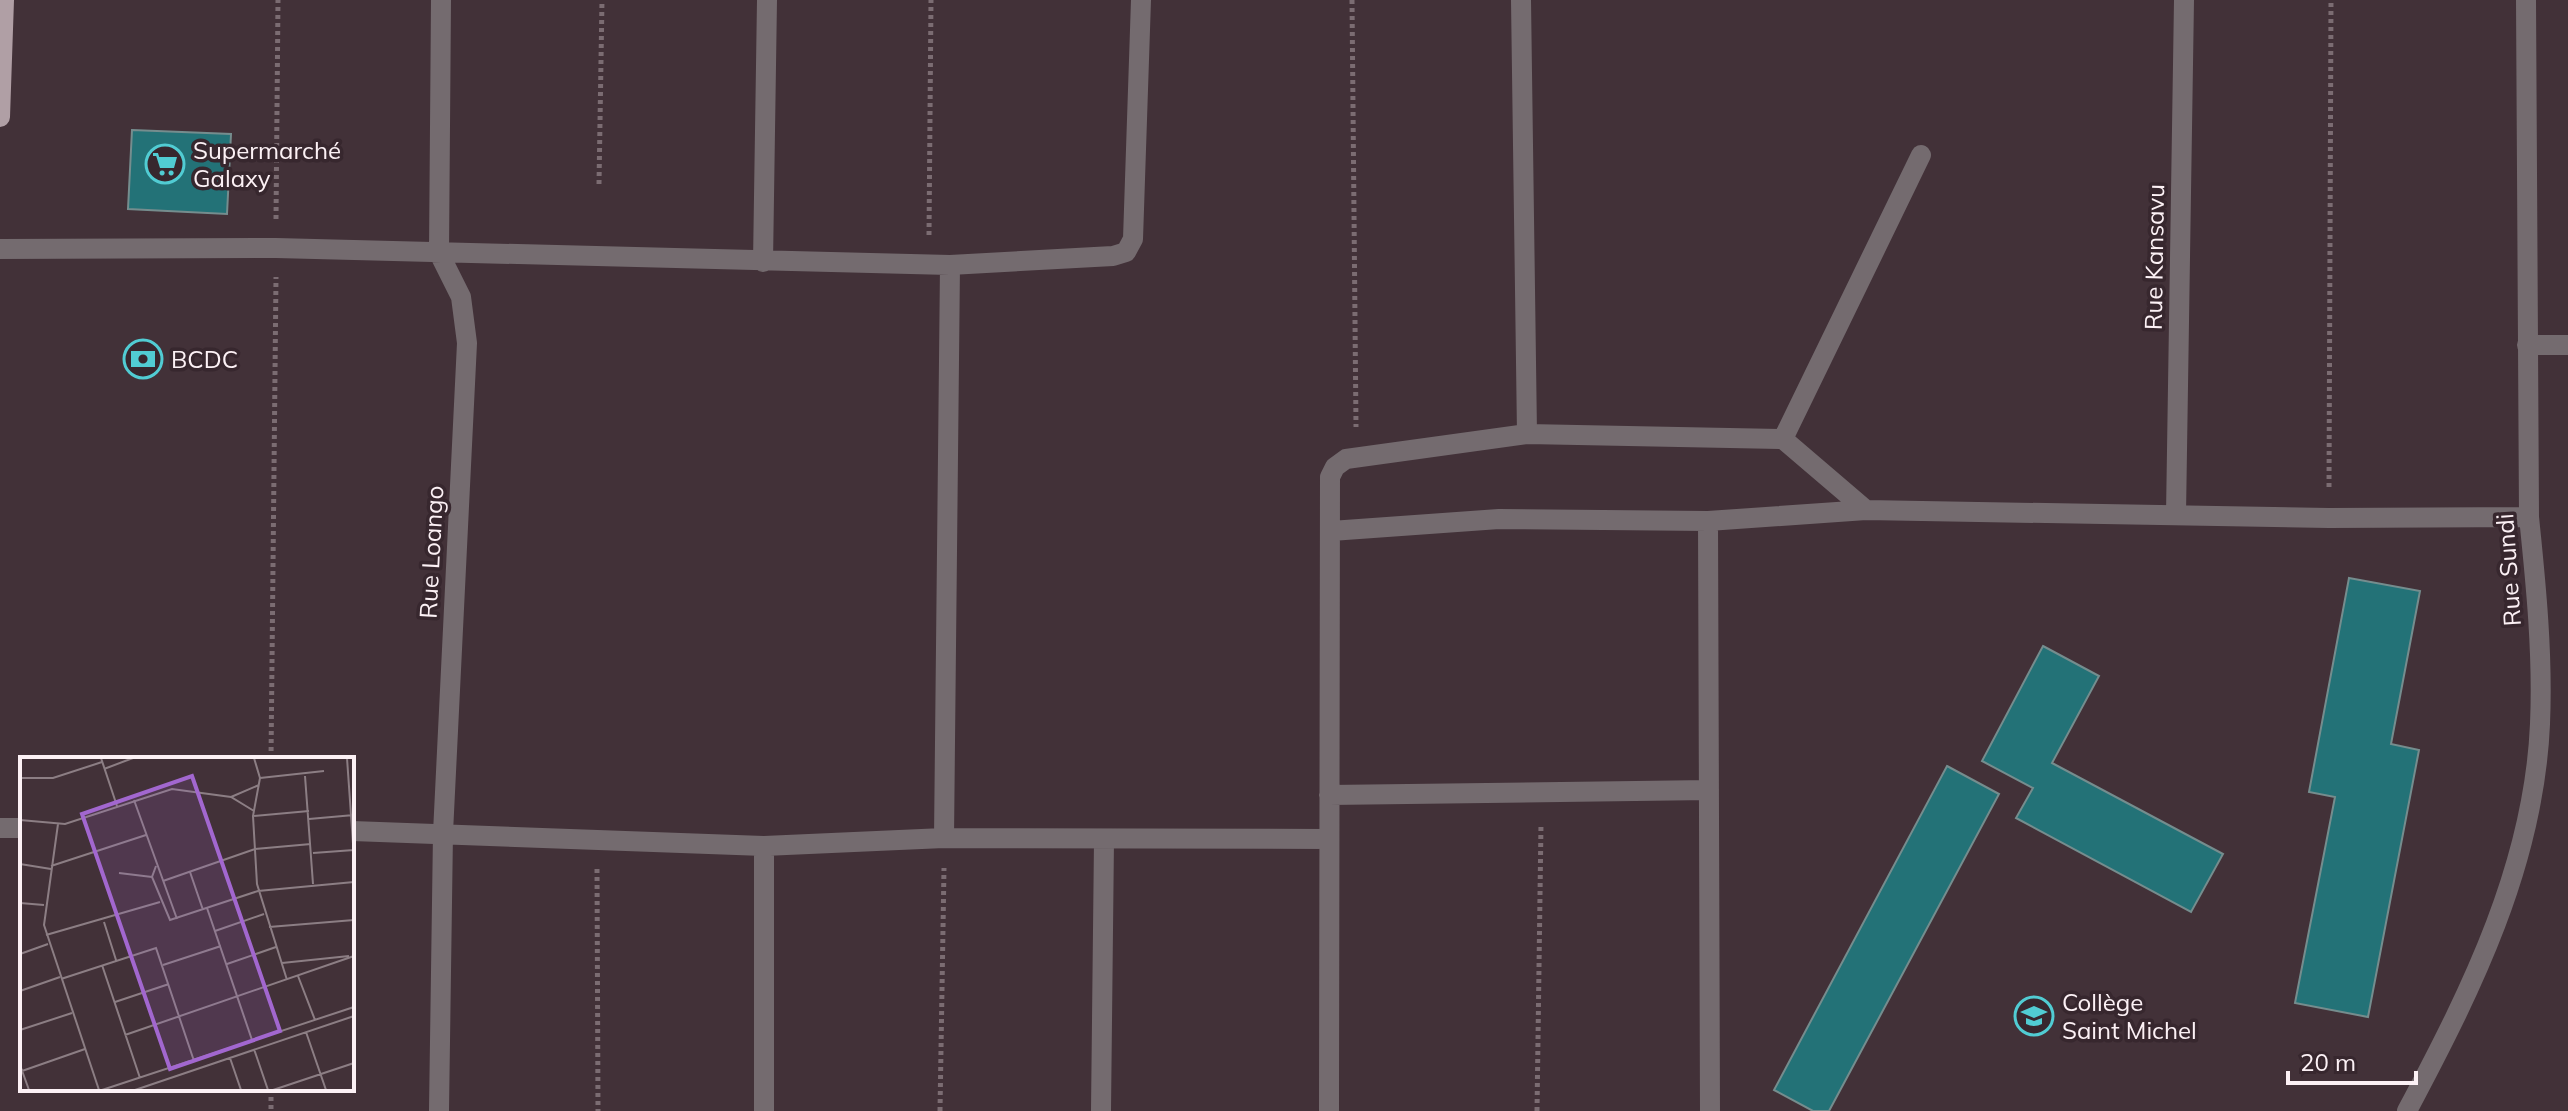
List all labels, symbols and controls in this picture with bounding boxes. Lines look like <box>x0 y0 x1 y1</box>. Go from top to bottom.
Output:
place label: Supermarché Galaxy <box>193 135 341 193</box>
supermarket icon: Supermarché Galaxy <box>144 143 186 185</box>
street label: Rue Kansavu <box>2138 184 2170 330</box>
bank icon: BCDC <box>122 338 164 380</box>
place label: BCDC <box>171 344 238 374</box>
street label: Rue Loango <box>413 485 449 619</box>
street label: Rue Sundi <box>2489 513 2527 627</box>
inset map <box>20 757 354 1091</box>
place label: Collège Saint Michel <box>2062 987 2197 1045</box>
school or university icon: Collège Saint Michel <box>2013 995 2055 1037</box>
scale bar <box>2288 1035 2416 1085</box>
text: 20 m <box>2300 1047 2356 1077</box>

